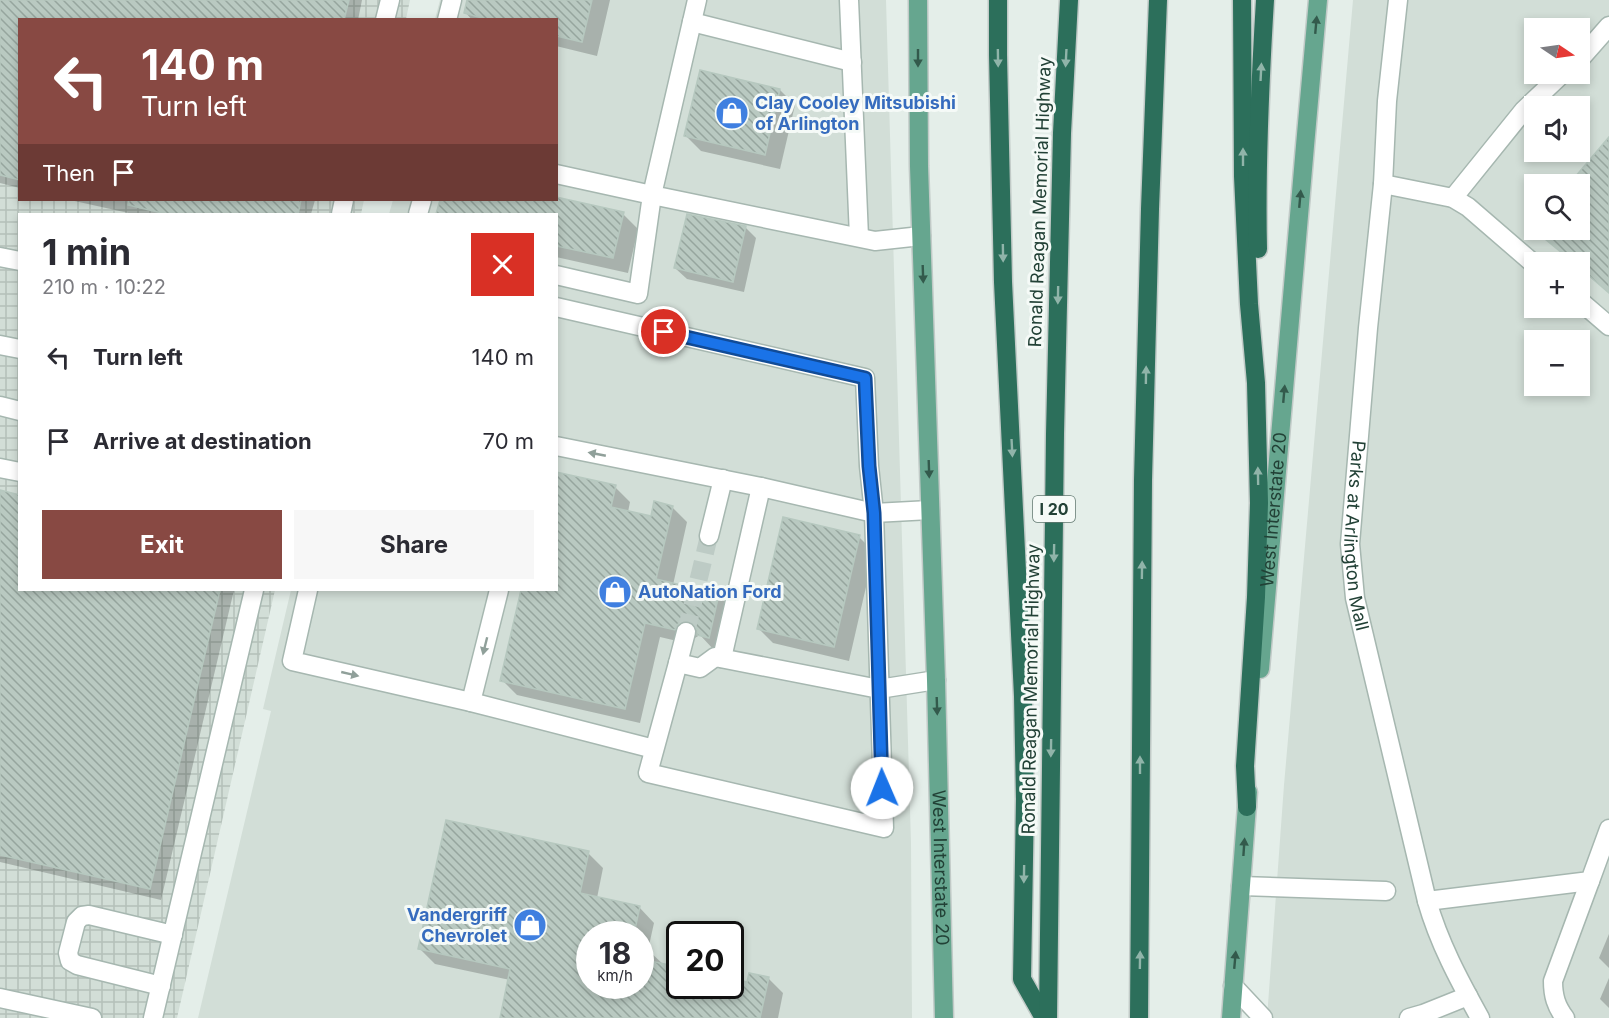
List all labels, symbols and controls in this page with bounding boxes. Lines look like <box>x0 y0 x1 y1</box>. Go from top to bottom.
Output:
one-way arrow <box>1311 15 1321 34</box>
north arrow <box>1524 18 1590 84</box>
map controls <box>1524 18 1590 396</box>
text: 140 m <box>141 39 264 90</box>
icon: left <box>42 42 120 120</box>
one-way arrow <box>913 49 923 68</box>
one-way arrow <box>993 49 1003 68</box>
one-way arrow <box>1061 49 1070 68</box>
street label: Ronald Reagan Memorial Highway <box>1024 56 1055 348</box>
one-way arrow <box>1256 63 1266 82</box>
text: Turn left <box>141 90 247 123</box>
place label: Clay Cooley Mitsubishi of Arlington <box>755 92 956 134</box>
shop icon: Clay Cooley Mitsubishi of Arlington <box>714 95 750 131</box>
button: sound <box>1524 96 1590 162</box>
one-way arrow <box>1238 147 1248 166</box>
icon: arrive <box>107 156 140 189</box>
text: Then <box>42 160 95 186</box>
button: search <box>1524 174 1590 240</box>
one-way arrow <box>1295 190 1305 209</box>
text: 1 min <box>42 230 131 274</box>
button: close <box>471 233 534 296</box>
one-way arrow <box>998 244 1007 263</box>
button: + <box>1524 252 1590 318</box>
one-way arrow <box>918 265 927 284</box>
text: 210 m · 10:22 <box>42 275 166 299</box>
one-way arrow <box>1053 286 1063 305</box>
pin <box>638 306 689 357</box>
icon: arrive <box>647 315 680 348</box>
button: − <box>1524 330 1590 396</box>
icon: left <box>42 341 75 374</box>
text: Turn left <box>93 344 183 370</box>
text: 140 m <box>472 344 534 370</box>
one-way arrow <box>1141 365 1151 384</box>
one-way arrow <box>1279 384 1289 403</box>
icon: arrive <box>42 425 75 458</box>
text: Arrive at destination <box>93 428 312 454</box>
text: 70 m <box>483 428 534 454</box>
street label: West Interstate 20 <box>1256 431 1290 588</box>
one-way arrow <box>1008 439 1017 458</box>
street label: Parks at Arlington Mall <box>1340 440 1373 633</box>
one-way arrow <box>587 449 606 458</box>
one-way arrow <box>924 460 933 479</box>
one-way arrow <box>1253 467 1263 486</box>
road number: I 20 <box>1033 496 1075 522</box>
button: Exit <box>42 510 282 579</box>
button: Share <box>294 510 534 579</box>
street label: Ronald Reagan Memorial Highway <box>1017 544 1044 834</box>
one-way arrow <box>1049 544 1059 563</box>
one-way arrow <box>1137 560 1147 579</box>
shop icon: AutoNation Ford <box>597 574 633 610</box>
place label: AutoNation Ford <box>638 581 782 602</box>
one-way arrow <box>480 637 490 655</box>
one-way arrow <box>340 670 359 680</box>
one-way arrow <box>932 697 941 716</box>
one-way arrow <box>1046 739 1056 758</box>
one-way arrow <box>1135 755 1145 774</box>
position arrow <box>850 756 914 820</box>
street label: West Interstate 20 <box>929 790 953 946</box>
one-way arrow <box>1239 837 1249 856</box>
one-way arrow <box>1019 864 1029 883</box>
place label: Vandergriff Chevrolet <box>407 904 507 946</box>
shop icon: Vandergriff Chevrolet <box>512 907 548 943</box>
speed limit sign: 20 <box>666 921 744 999</box>
text: 18 <box>599 935 631 971</box>
one-way arrow <box>1135 950 1145 969</box>
one-way arrow <box>1230 950 1240 969</box>
text: km/h <box>597 966 633 985</box>

